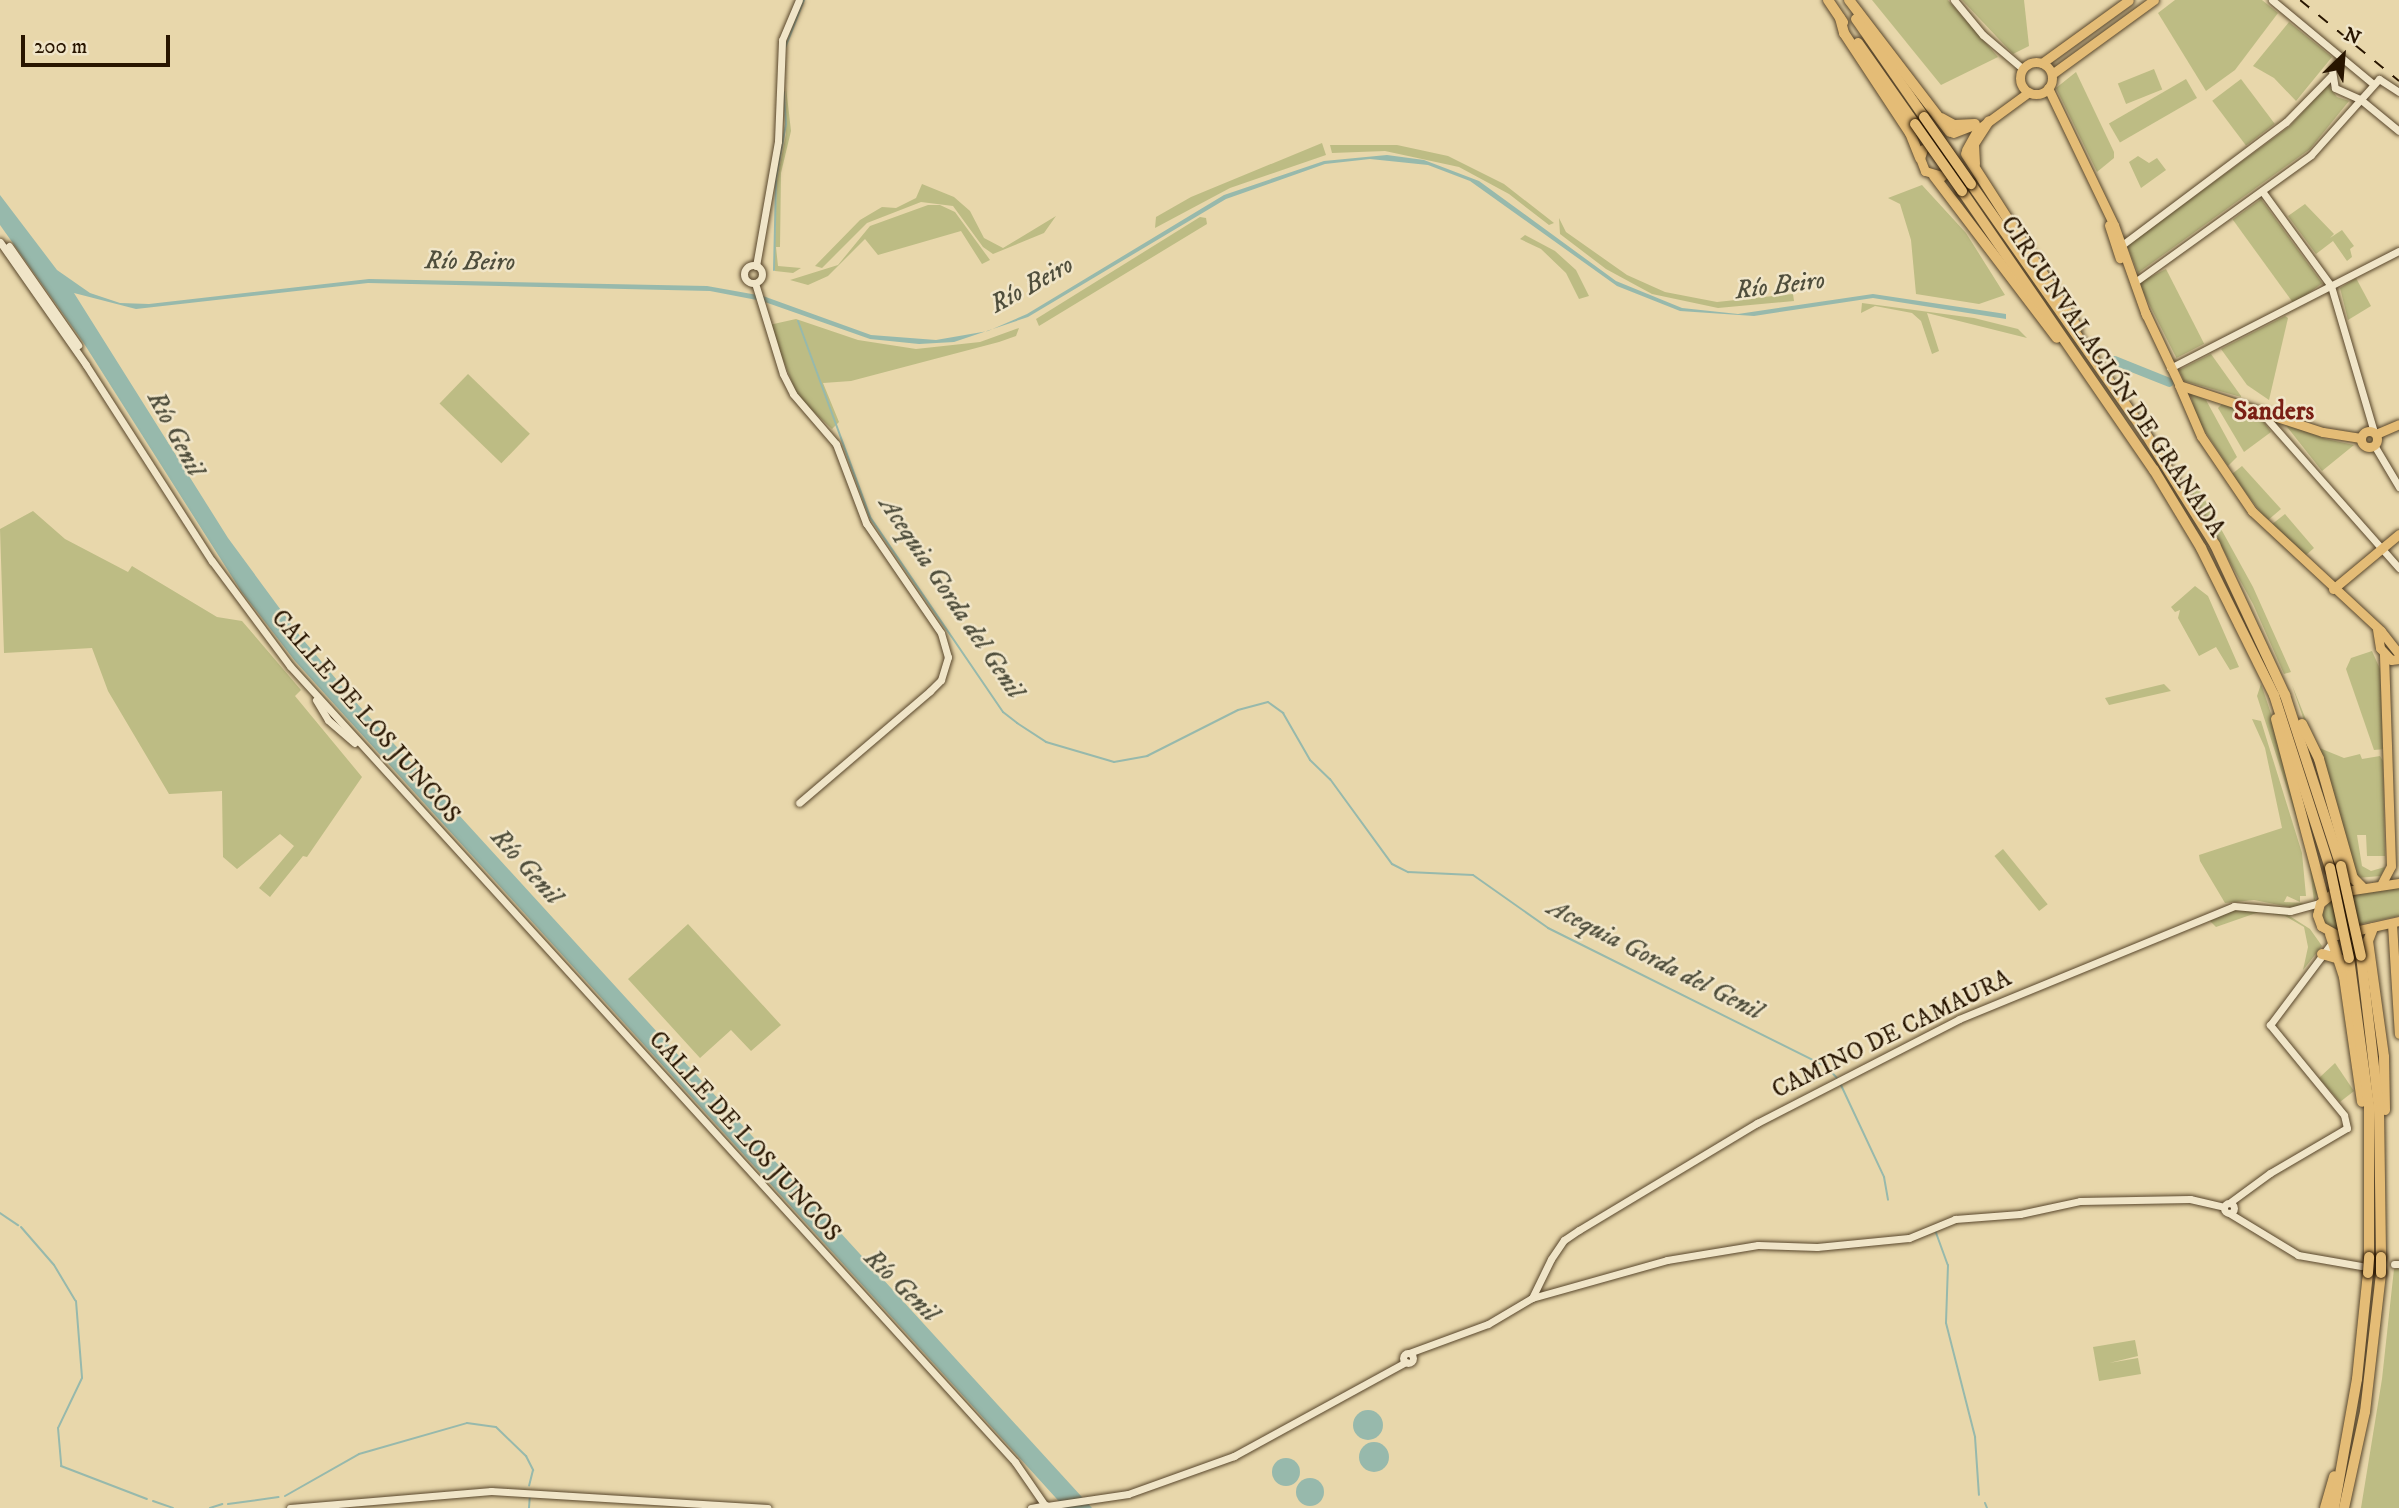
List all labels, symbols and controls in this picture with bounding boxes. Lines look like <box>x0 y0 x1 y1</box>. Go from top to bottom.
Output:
scale bar <box>24 21 173 65</box>
north arrow <box>2308 21 2378 91</box>
text: N <box>2340 23 2364 50</box>
text: 200 m <box>34 34 87 60</box>
street label: CIRCUNVALACIÓN DE GRANADA <box>1994 211 2230 543</box>
water label: Río Beiro <box>424 246 516 278</box>
water label: Río Beiro <box>985 249 1079 321</box>
water label: Río Beiro <box>1733 265 1827 307</box>
water label: Río Genil <box>140 386 210 482</box>
district label: Sanders <box>2234 396 2314 428</box>
water label: Acequia Gorda del Genil <box>872 491 1030 705</box>
street label: CALLE DE LOS JUNCOS <box>265 605 465 829</box>
water label: Río Genil <box>484 822 568 912</box>
water label: Acequia Gorda del Genil <box>1542 892 1768 1028</box>
street label: CAMINO DE CAMAURA <box>1768 965 2016 1105</box>
street label: CALLE DE LOS JUNCOS <box>642 1026 846 1248</box>
water label: Río Genil <box>857 1243 945 1329</box>

